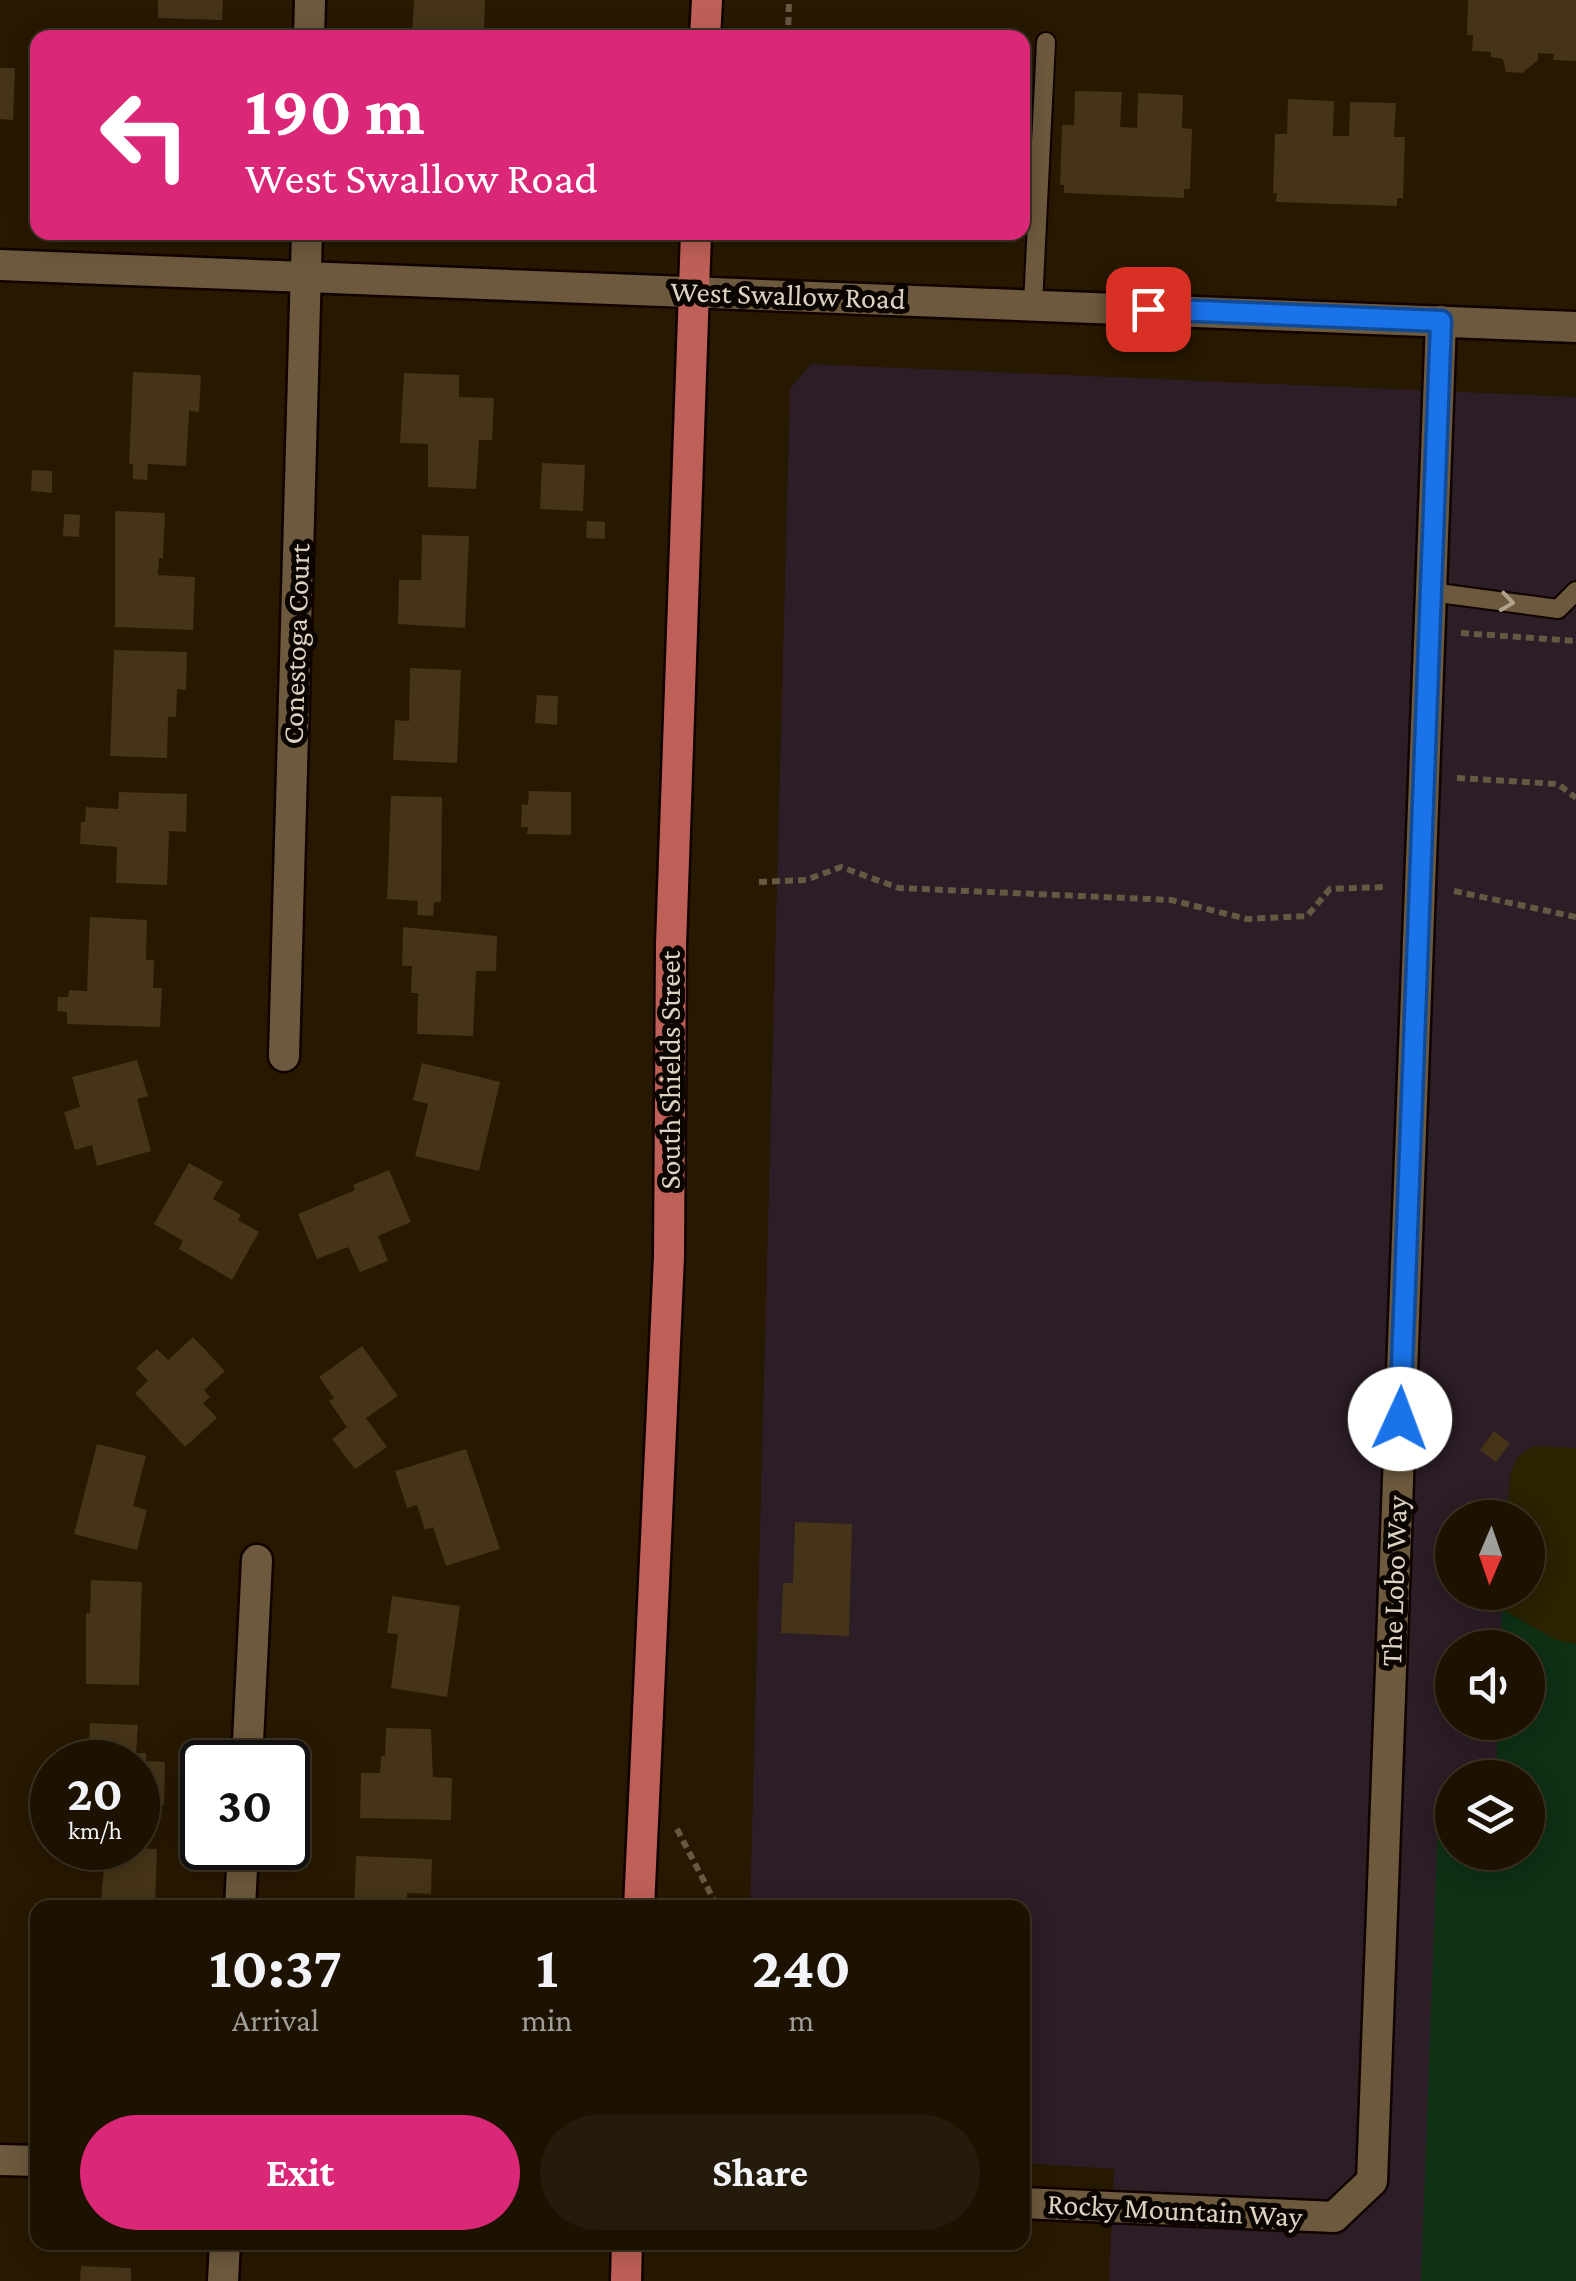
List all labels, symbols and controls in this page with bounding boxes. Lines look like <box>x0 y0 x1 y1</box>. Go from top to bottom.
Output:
icon: left <box>80 70 210 200</box>
text: 190 m <box>245 71 425 149</box>
text: West Swallow Road <box>245 153 598 203</box>
pin <box>1106 267 1191 352</box>
street label: West Swallow Road <box>670 274 906 315</box>
icon: arrive <box>1121 282 1176 337</box>
street label: Conestoga Court <box>276 542 317 745</box>
one-way arrow <box>1499 591 1515 612</box>
street label: South Shields Street <box>653 949 686 1190</box>
position arrow <box>1348 1367 1452 1471</box>
street label: The Lobo Way <box>1374 1495 1414 1667</box>
north arrow <box>1435 1500 1545 1610</box>
map controls <box>1435 1500 1545 1870</box>
button: sound <box>1435 1630 1545 1740</box>
speed limit sign: 30 <box>180 1740 310 1870</box>
button: layers <box>1435 1760 1545 1870</box>
text: 20 <box>67 1765 123 1821</box>
text: km/h <box>68 1817 122 1844</box>
text: 10:37 <box>209 1933 342 2000</box>
text: 1 <box>536 1933 558 2000</box>
text: 240 <box>752 1933 851 2000</box>
text: Arrival <box>232 2002 319 2038</box>
text: min <box>521 2002 573 2038</box>
text: m <box>788 2002 814 2038</box>
button: Exit <box>80 2115 520 2230</box>
button: Share <box>540 2115 980 2230</box>
street label: Rocky Mountain Way <box>1046 2186 1304 2234</box>

